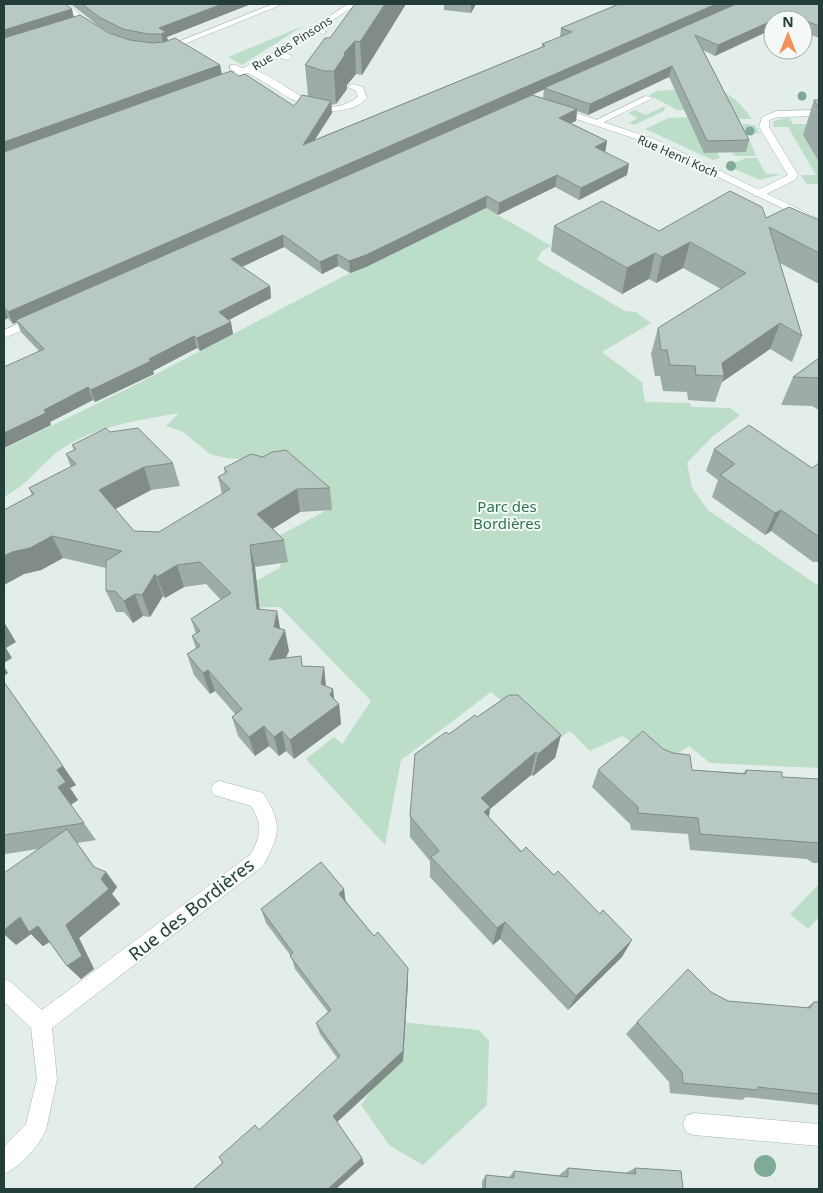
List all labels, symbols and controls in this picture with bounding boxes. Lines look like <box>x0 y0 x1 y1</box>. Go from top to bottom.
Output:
north arrow <box>763 10 813 60</box>
street label: Rue des Pinsons <box>249 11 336 75</box>
text: N <box>782 12 794 31</box>
street label: Rue Henri Koch <box>635 131 721 181</box>
park label: Parc des Bordières <box>473 496 541 533</box>
street label: Rue des Bordières <box>123 852 259 966</box>

